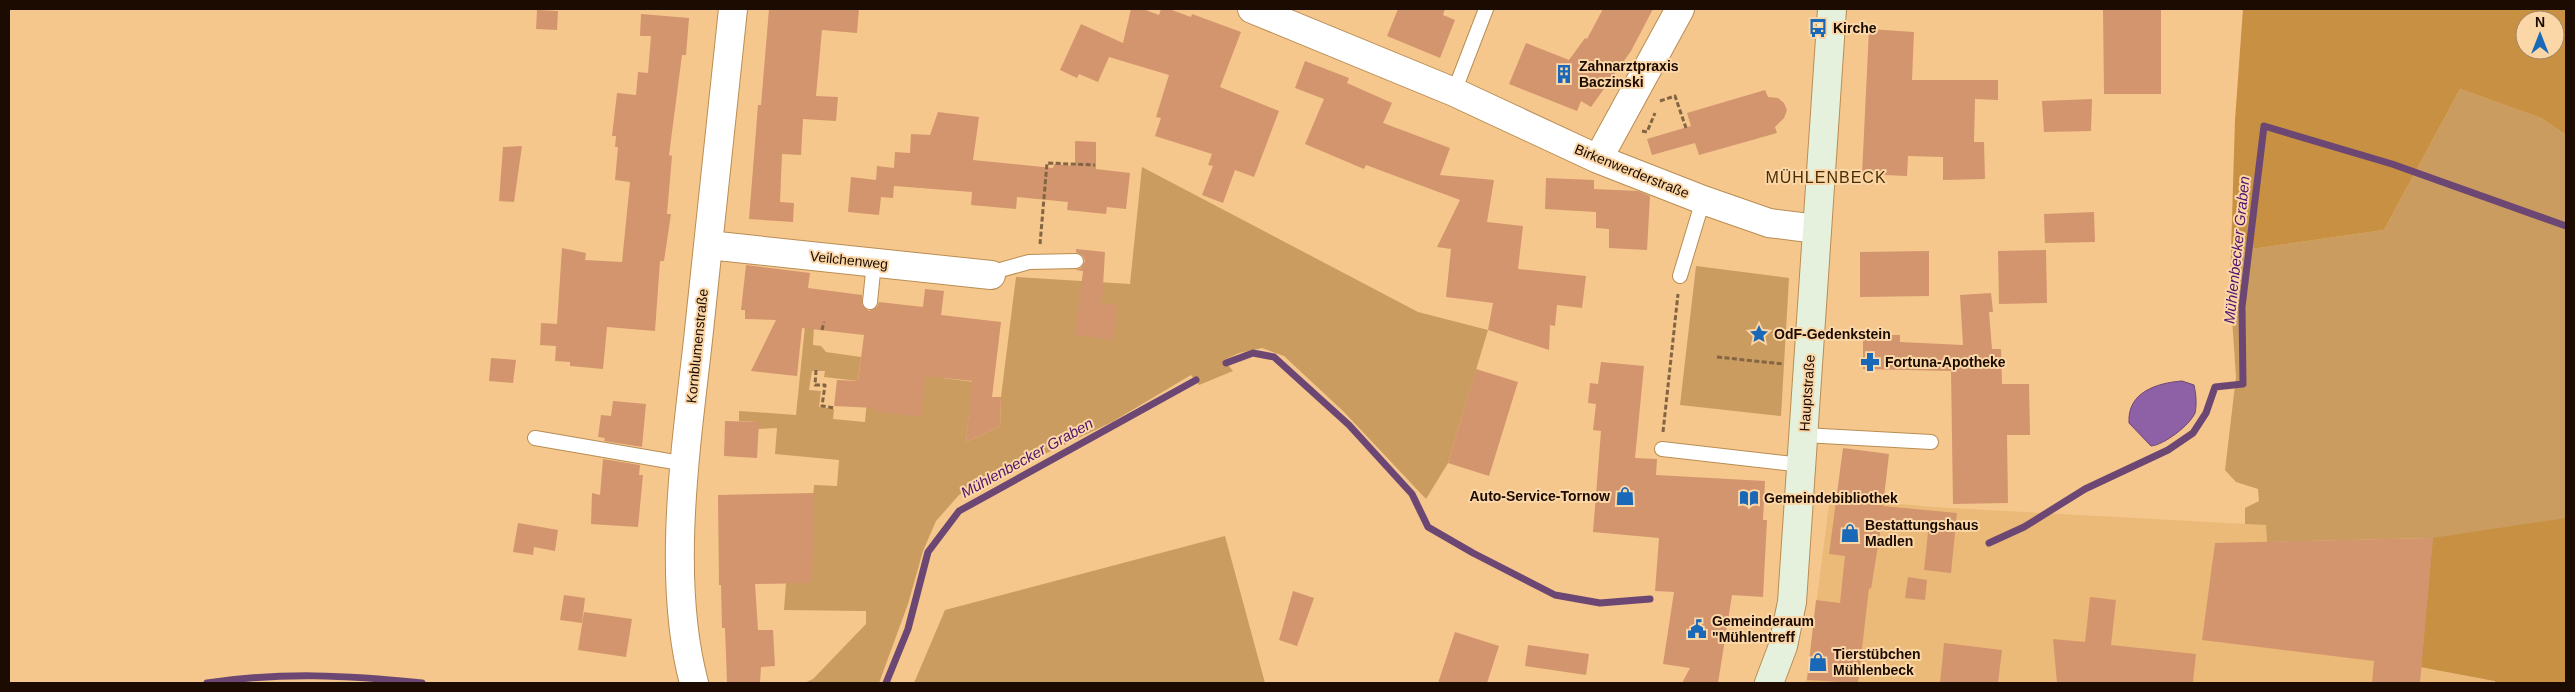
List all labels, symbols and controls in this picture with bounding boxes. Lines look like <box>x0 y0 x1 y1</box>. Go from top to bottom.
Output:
north arrow <box>2515 10 2565 60</box>
text: N <box>2535 14 2545 30</box>
bus stop icon: Kirche <box>1807 17 1829 39</box>
place label: Kirche <box>1833 20 1877 36</box>
place label: Zahnarztpraxis Baczinski <box>1579 58 1679 90</box>
building icon: Zahnarztpraxis Baczinski <box>1553 63 1575 85</box>
street label: Birkenwerderstraße <box>1572 141 1692 201</box>
district label: MÜHLENBECK <box>1765 169 1887 186</box>
water label: Mühlenbecker Graben <box>2220 175 2253 325</box>
street label: Veilchenweg <box>809 248 889 272</box>
street label: Kornblumenstraße <box>683 288 711 404</box>
place icon: OdF-Gedenkstein <box>1748 323 1770 345</box>
place label: OdF-Gedenkstein <box>1774 326 1891 342</box>
pharmacy icon: Fortuna-Apotheke <box>1859 351 1881 373</box>
street label: Hauptstraße <box>1796 354 1818 432</box>
place label: Fortuna-Apotheke <box>1885 354 2006 370</box>
water label: Mühlenbecker Graben <box>958 414 1096 501</box>
shop icon: Auto-Service-Tornow <box>1614 485 1636 507</box>
library icon: Gemeindebibliothek <box>1738 487 1760 509</box>
place label: Auto-Service-Tornow <box>1469 488 1610 504</box>
place label: Gemeindebibliothek <box>1764 490 1898 506</box>
place label: Bestattungshaus Madlen <box>1865 517 1979 549</box>
shop icon: Bestattungshaus Madlen <box>1839 522 1861 544</box>
place label: Gemeinderaum "Mühlentreff <box>1712 613 1814 645</box>
public building icon: Gemeinderaum "Mühlentreff <box>1686 618 1708 640</box>
place label: Tierstübchen Mühlenbeck <box>1833 646 1921 678</box>
shop icon: Tierstübchen Mühlenbeck <box>1807 651 1829 673</box>

